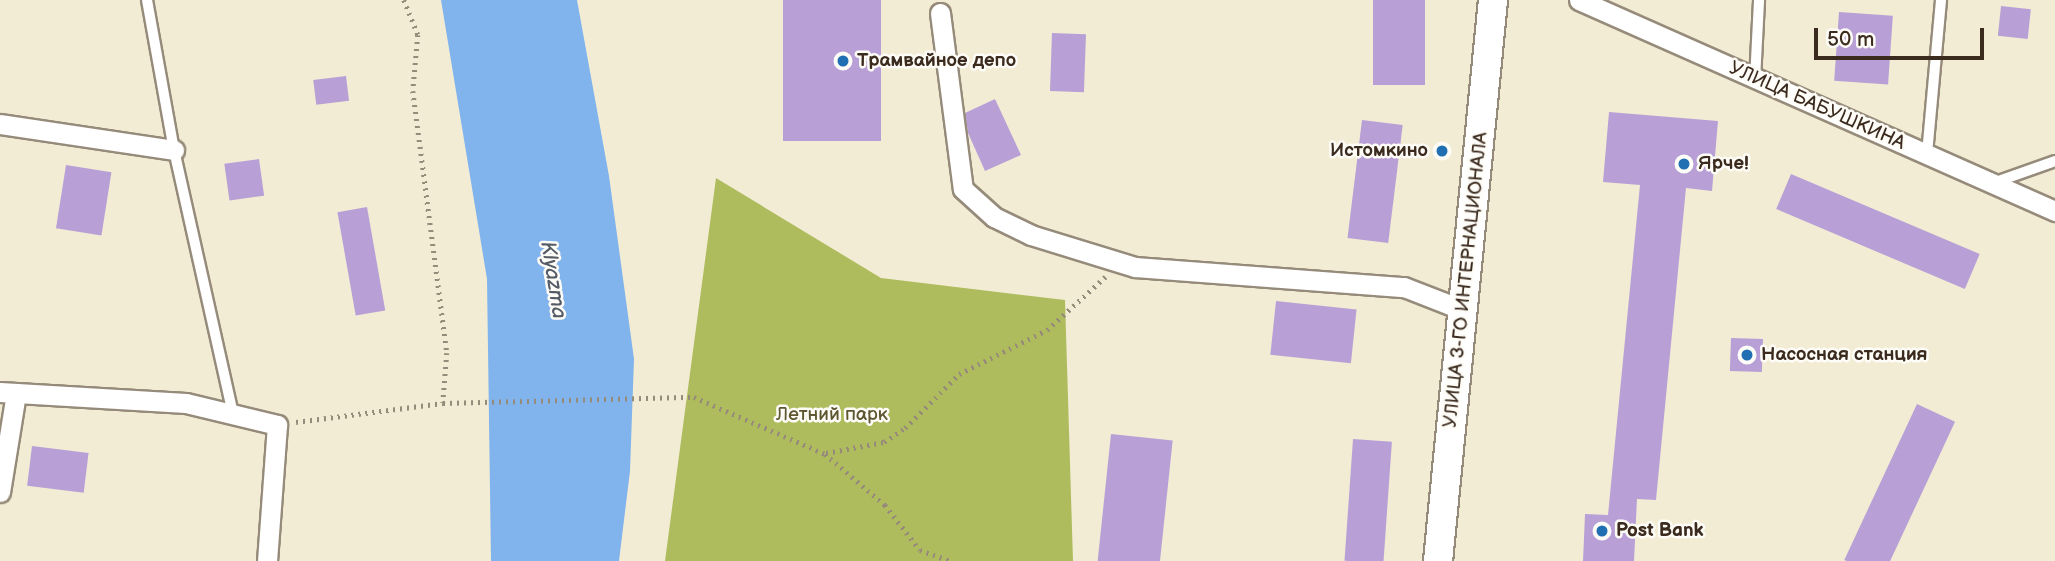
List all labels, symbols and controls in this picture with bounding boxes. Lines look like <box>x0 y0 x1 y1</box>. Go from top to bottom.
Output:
scale bar <box>1817 14 1987 58</box>
text: 50 m <box>1827 27 1874 52</box>
place label: Трамвайное депо <box>857 50 1016 72</box>
marker: Трамвайное депо <box>835 53 851 69</box>
street label: УЛИЦА БАБУШКИНА <box>1725 57 1909 155</box>
street label: УЛИЦА 3-ГО ИНТЕРНАЦИОНАЛА <box>1439 131 1493 429</box>
place label: Истомкино <box>1330 140 1428 162</box>
marker: Истомкино <box>1434 143 1450 159</box>
place label: Ярче! <box>1698 153 1749 175</box>
marker: Ярче! <box>1676 156 1692 172</box>
water label: Klyazma <box>534 239 572 321</box>
place label: Насосная станция <box>1761 344 1928 366</box>
marker: Насосная станция <box>1739 347 1755 363</box>
park label: Летний парк <box>776 404 888 426</box>
place label: Post Bank <box>1616 520 1704 542</box>
marker: Post Bank <box>1594 523 1610 539</box>

